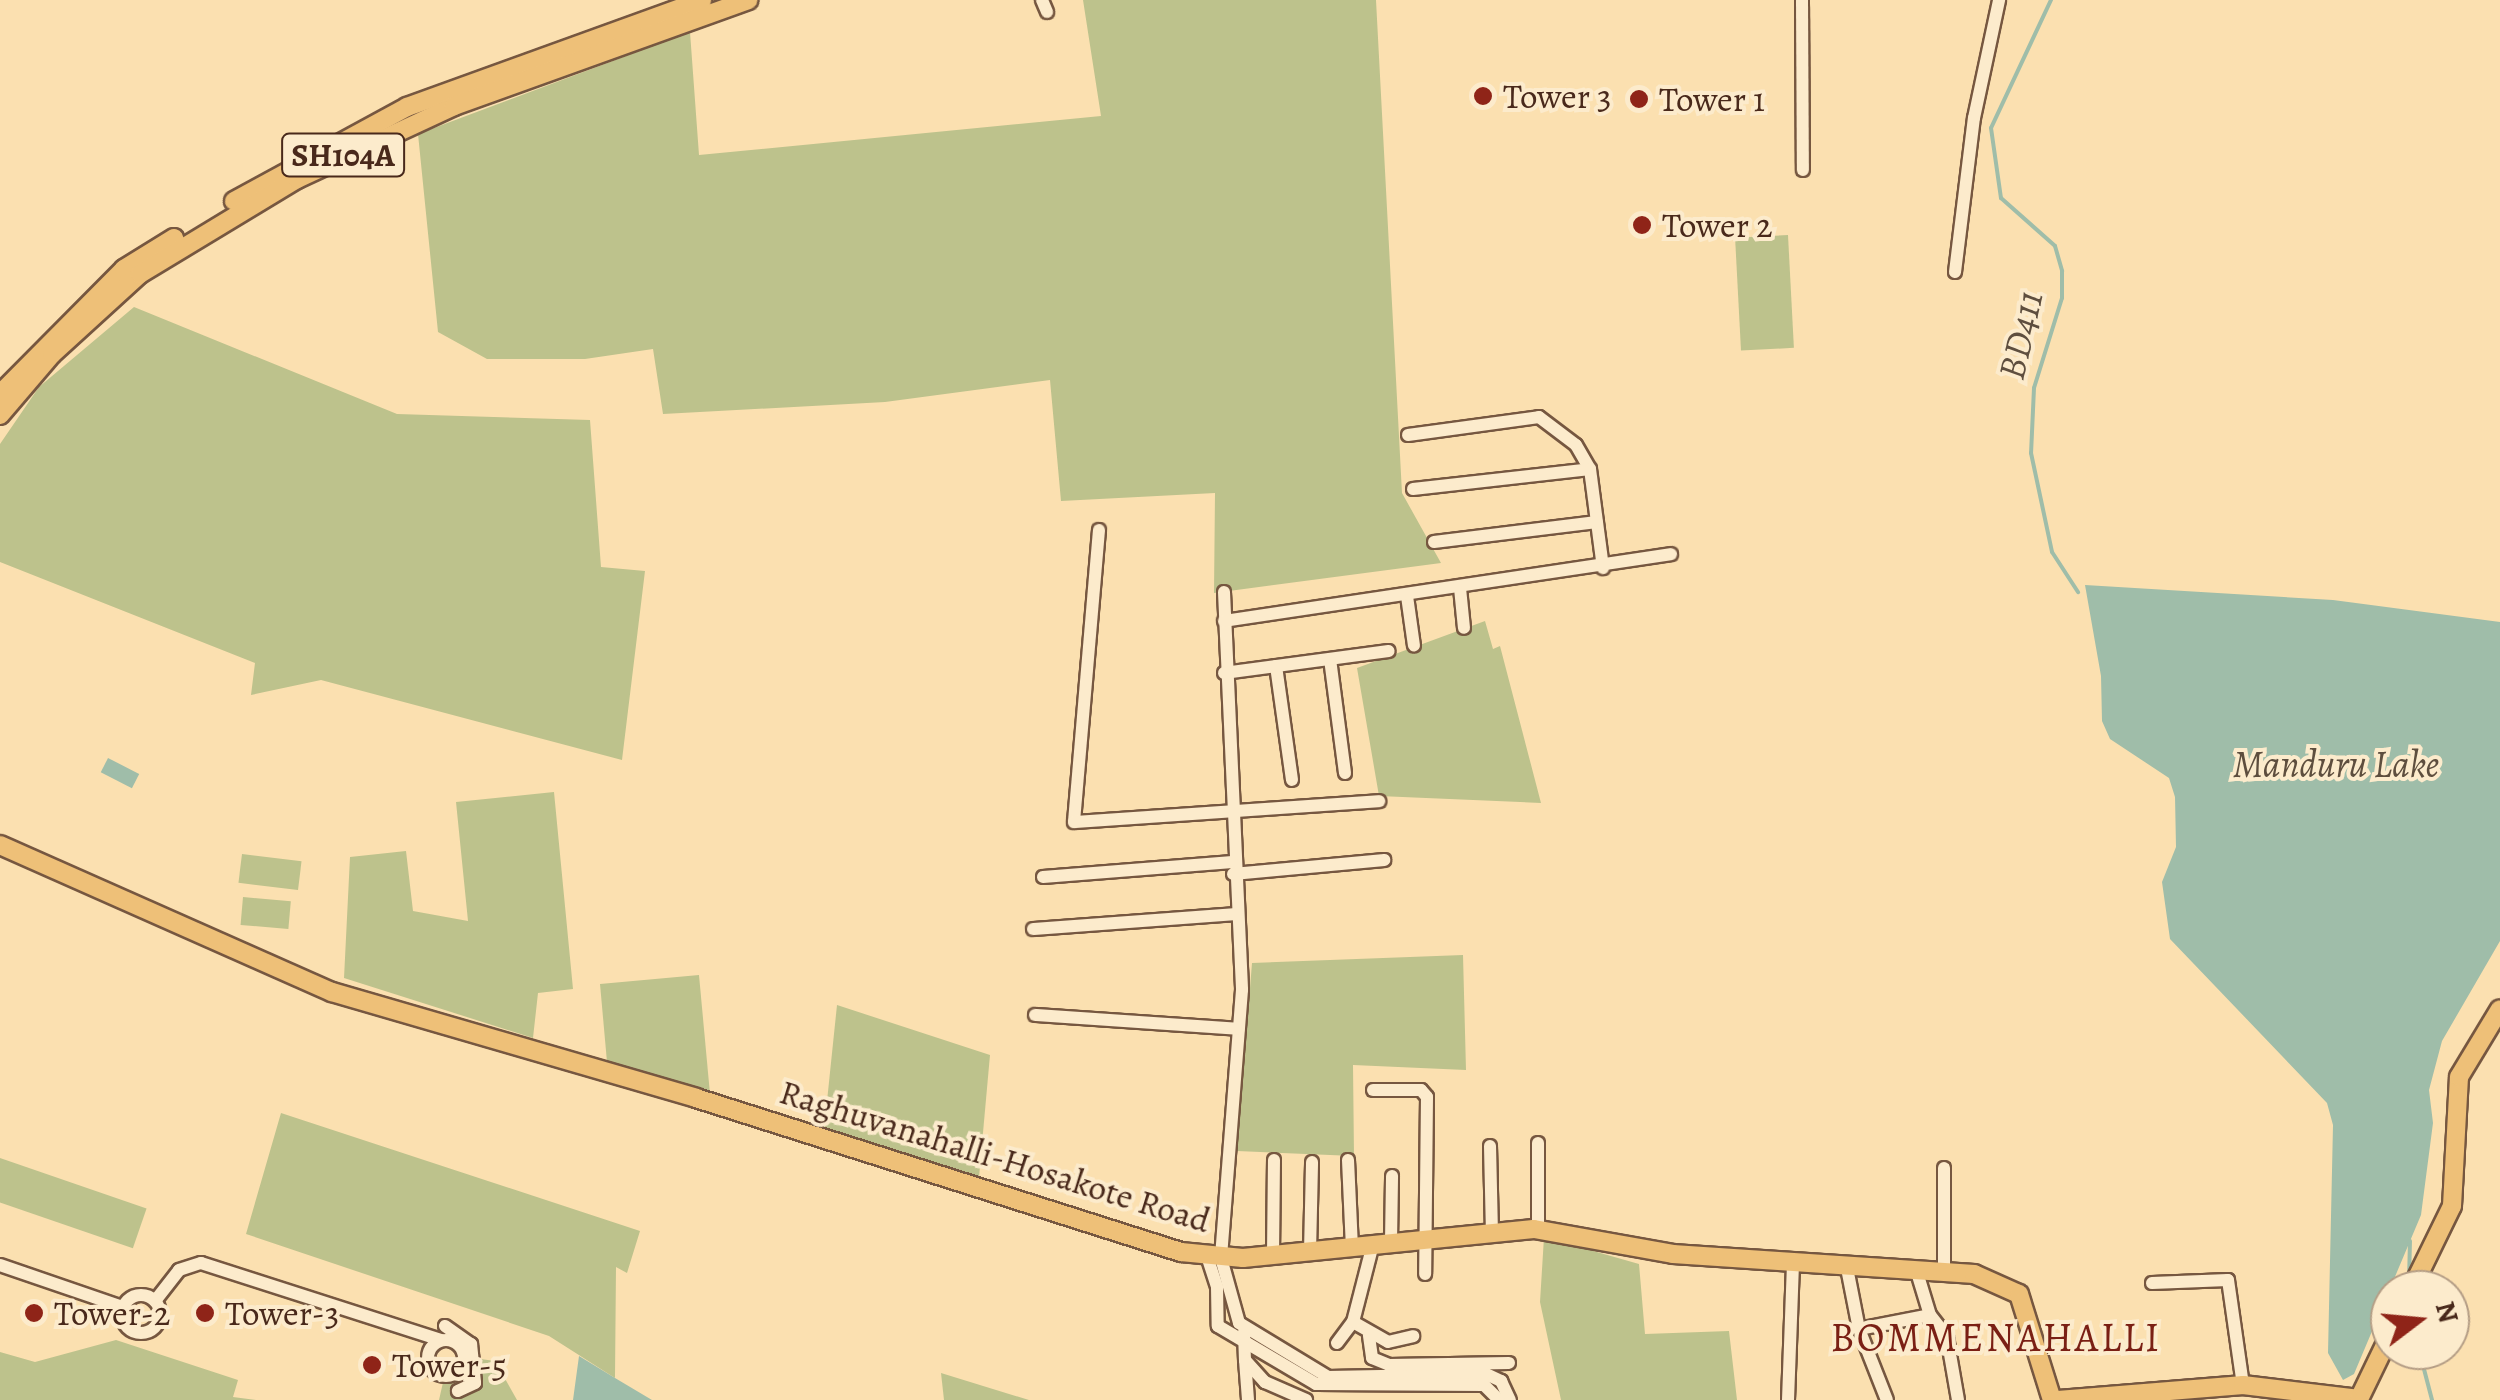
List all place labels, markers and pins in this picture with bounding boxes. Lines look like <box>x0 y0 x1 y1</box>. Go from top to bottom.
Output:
place label: Tower 3 <box>1503 75 1612 117</box>
place label: Tower 1 <box>1659 78 1765 120</box>
marker: Tower 3 <box>1472 85 1494 107</box>
marker: Tower 1 <box>1628 88 1650 110</box>
place label: Tower 2 <box>1662 204 1773 246</box>
marker: Tower 2 <box>1631 214 1653 236</box>
place label: Tower-2 <box>54 1292 170 1334</box>
place label: Tower-3 <box>225 1292 339 1334</box>
marker: Tower-2 <box>23 1302 45 1324</box>
marker: Tower-3 <box>194 1302 216 1324</box>
place label: Tower-5 <box>392 1344 507 1386</box>
marker: Tower-5 <box>361 1354 383 1376</box>

